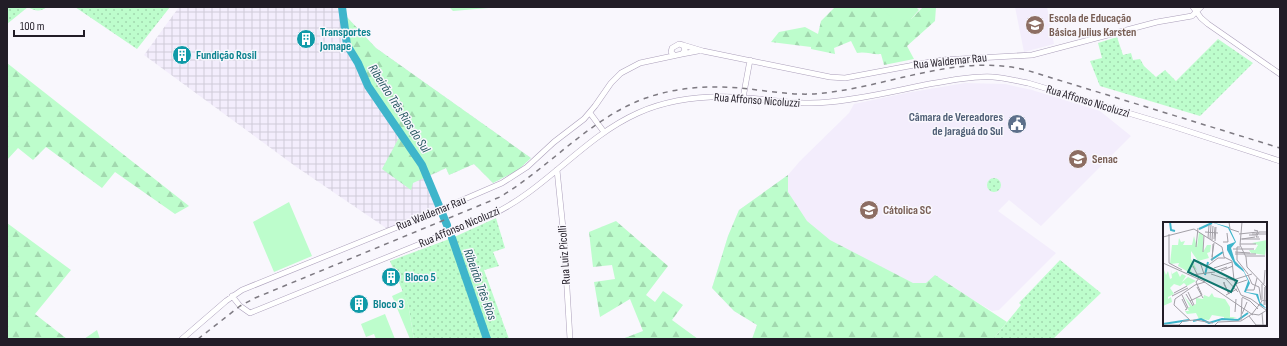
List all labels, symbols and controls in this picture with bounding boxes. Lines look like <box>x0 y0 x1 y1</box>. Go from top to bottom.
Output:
place label: Escola de Educação Básica Julius Karsten <box>1049 11 1136 40</box>
scale bar <box>14 12 84 38</box>
school or university icon: Escola de Educação Básica Julius Karsten <box>1024 14 1046 36</box>
text: 100 m <box>20 19 45 34</box>
place label: Transportes Jomape <box>319 25 371 54</box>
building icon: Transportes Jomape <box>295 28 317 50</box>
building icon: Fundição Rosil <box>171 44 193 66</box>
place label: Fundição Rosil <box>196 48 257 63</box>
street label: Rua Waldemar Rau <box>912 50 988 73</box>
water label: Ribeirão Três Rios do Sul <box>365 61 434 156</box>
street label: Rua Affonso Nicoluzzi <box>1044 82 1131 121</box>
street label: Rua Affonso Nicoluzzi <box>713 90 801 111</box>
place label: Câmara de Vereadores de Jaraguá do Sul <box>909 110 1003 139</box>
public building icon: Câmara de Vereadores de Jaraguá do Sul <box>1006 113 1028 135</box>
school or university icon: Senac <box>1067 148 1089 170</box>
place label: Senac <box>1092 152 1118 167</box>
street label: Rua Waldemar Rau <box>394 193 468 234</box>
school or university icon: Cátolica SC <box>858 199 880 221</box>
place label: Cátolica SC <box>883 203 931 218</box>
street label: Rua Affonso Nicoluzzi <box>417 204 502 251</box>
inset map <box>1163 222 1267 326</box>
street label: Rua Luiz Picolli <box>555 225 574 285</box>
water label: Ribeirão Três Rios <box>460 247 500 322</box>
building icon: Bloco 5 <box>380 266 402 288</box>
place label: Bloco 5 <box>405 270 436 285</box>
building icon: Bloco 3 <box>348 293 370 315</box>
place label: Bloco 3 <box>373 297 404 312</box>

